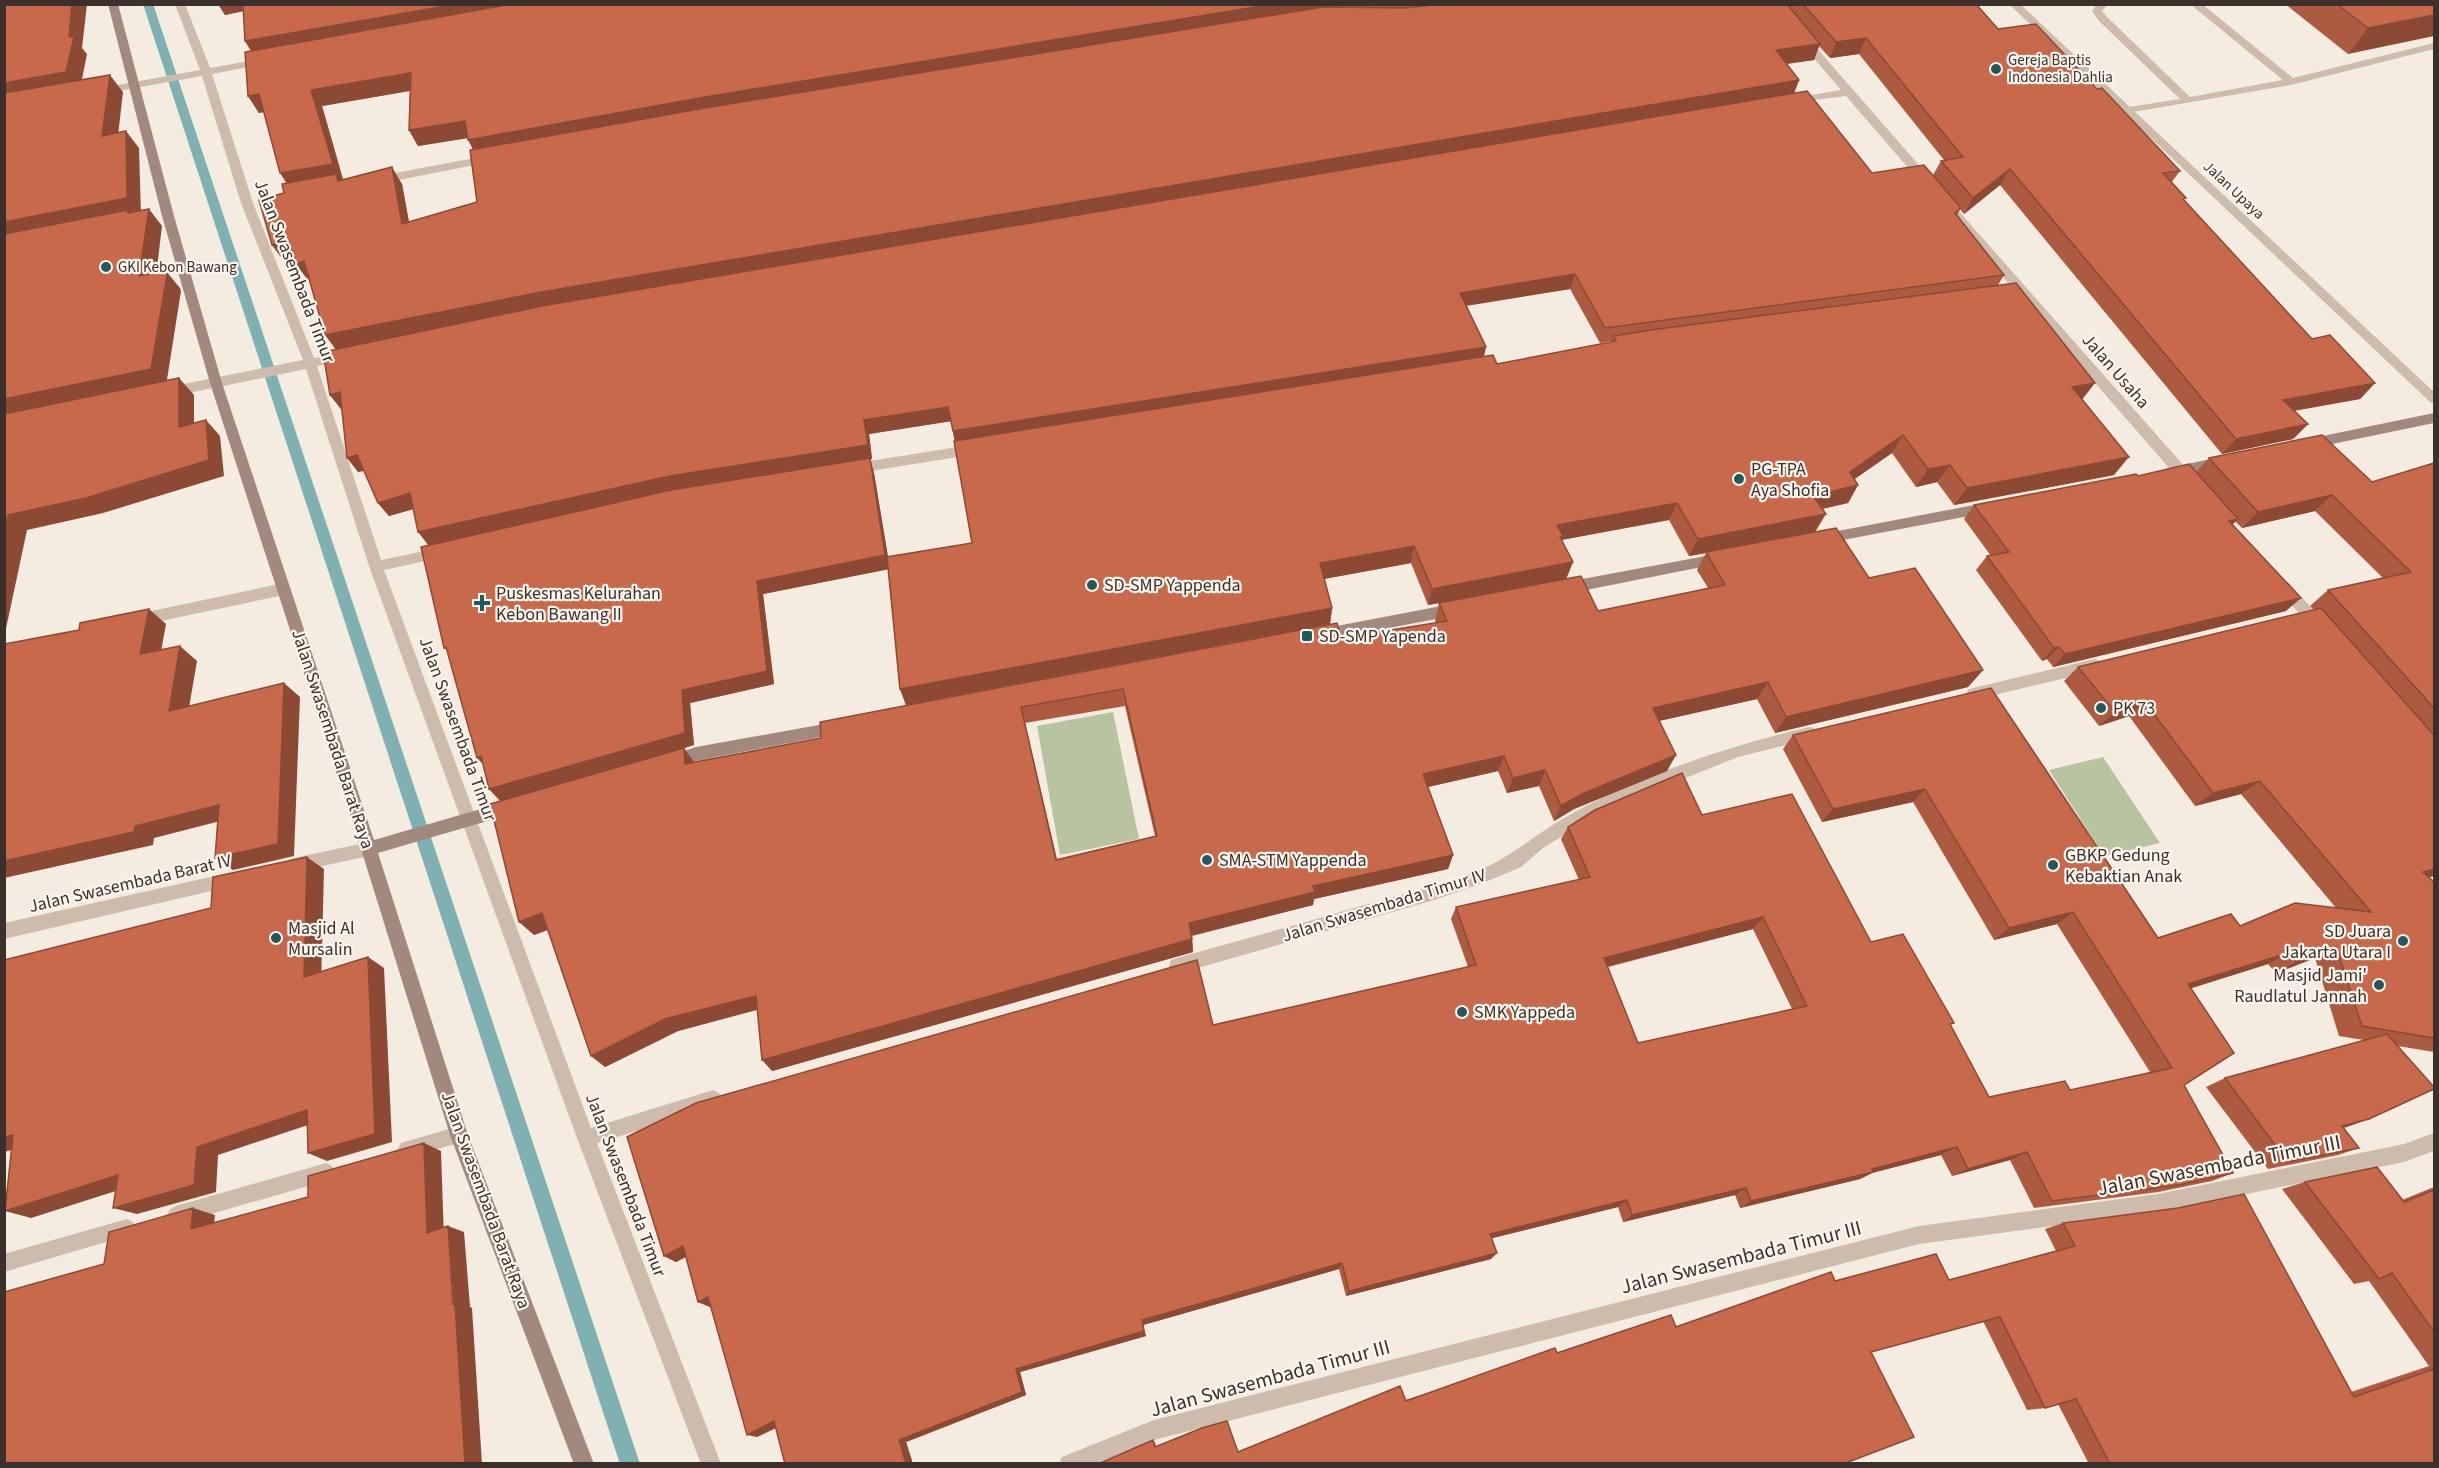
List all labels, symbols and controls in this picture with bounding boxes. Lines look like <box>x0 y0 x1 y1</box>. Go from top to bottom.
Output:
place label: Gereja Baptis Indonesia Dahlia <box>2008 50 2113 88</box>
marker: Gereja Baptis Indonesia Dahlia <box>1989 62 2003 76</box>
street label: Jalan Upaya <box>2198 156 2269 224</box>
street label: Jalan Swasembada Timur <box>248 176 341 367</box>
place label: GKI Kebon Bawang <box>118 257 237 278</box>
marker: GKI Kebon Bawang <box>99 260 113 274</box>
street label: Jalan Usaha <box>2076 328 2155 414</box>
place label: PG-TPA Aya Shofia <box>1751 457 1829 503</box>
marker: PG-TPA Aya Shofia <box>1732 472 1746 486</box>
place label: SD-SMP Yappenda <box>1104 573 1241 598</box>
marker: SD-SMP Yappenda <box>1085 578 1099 592</box>
place label: Puskesmas Kelurahan Kebon Bawang II <box>496 581 661 627</box>
marker: Puskesmas Kelurahan Kebon Bawang II <box>473 594 491 612</box>
place label: SD-SMP Yapenda <box>1319 624 1446 649</box>
street label: Jalan Swasembada Barat Raya <box>285 626 380 852</box>
marker: SD-SMP Yapenda <box>1300 629 1314 643</box>
street label: Jalan Swasembada Timur <box>413 634 503 825</box>
place label: PK 73 <box>2113 696 2155 721</box>
marker: PK 73 <box>2094 701 2108 715</box>
place label: GBKP Gedung Kebaktian Anak <box>2065 843 2182 889</box>
street label: Jalan Swasembada Barat IV <box>26 848 235 919</box>
place label: SMA-STM Yappenda <box>1219 848 1367 873</box>
marker: SMA-STM Yappenda <box>1200 853 1214 867</box>
marker: GBKP Gedung Kebaktian Anak <box>2046 858 2060 872</box>
street label: Jalan Swasembada Timur IV <box>1279 862 1490 948</box>
place label: Masjid Al Mursalin <box>288 916 355 962</box>
place label: SD Juara Jakarta Utara I <box>2281 919 2391 965</box>
marker: Masjid Al Mursalin <box>269 931 283 945</box>
marker: SD Juara Jakarta Utara I <box>2396 934 2410 948</box>
place label: Masjid Jami' Raudlatul Jannah <box>2234 963 2367 1009</box>
marker: Masjid Jami' Raudlatul Jannah <box>2372 978 2386 992</box>
place label: SMK Yappeda <box>1474 1000 1575 1025</box>
marker: SMK Yappeda <box>1455 1005 1469 1019</box>
street label: Jalan Swasembada Barat Raya <box>435 1088 537 1312</box>
street label: Jalan Swasembada Timur <box>579 1090 672 1281</box>
street label: Jalan Swasembada Timur III <box>2095 1127 2343 1203</box>
street label: Jalan Swasembada Timur III <box>1617 1213 1865 1301</box>
street label: Jalan Swasembada Timur III <box>1147 1332 1393 1424</box>

